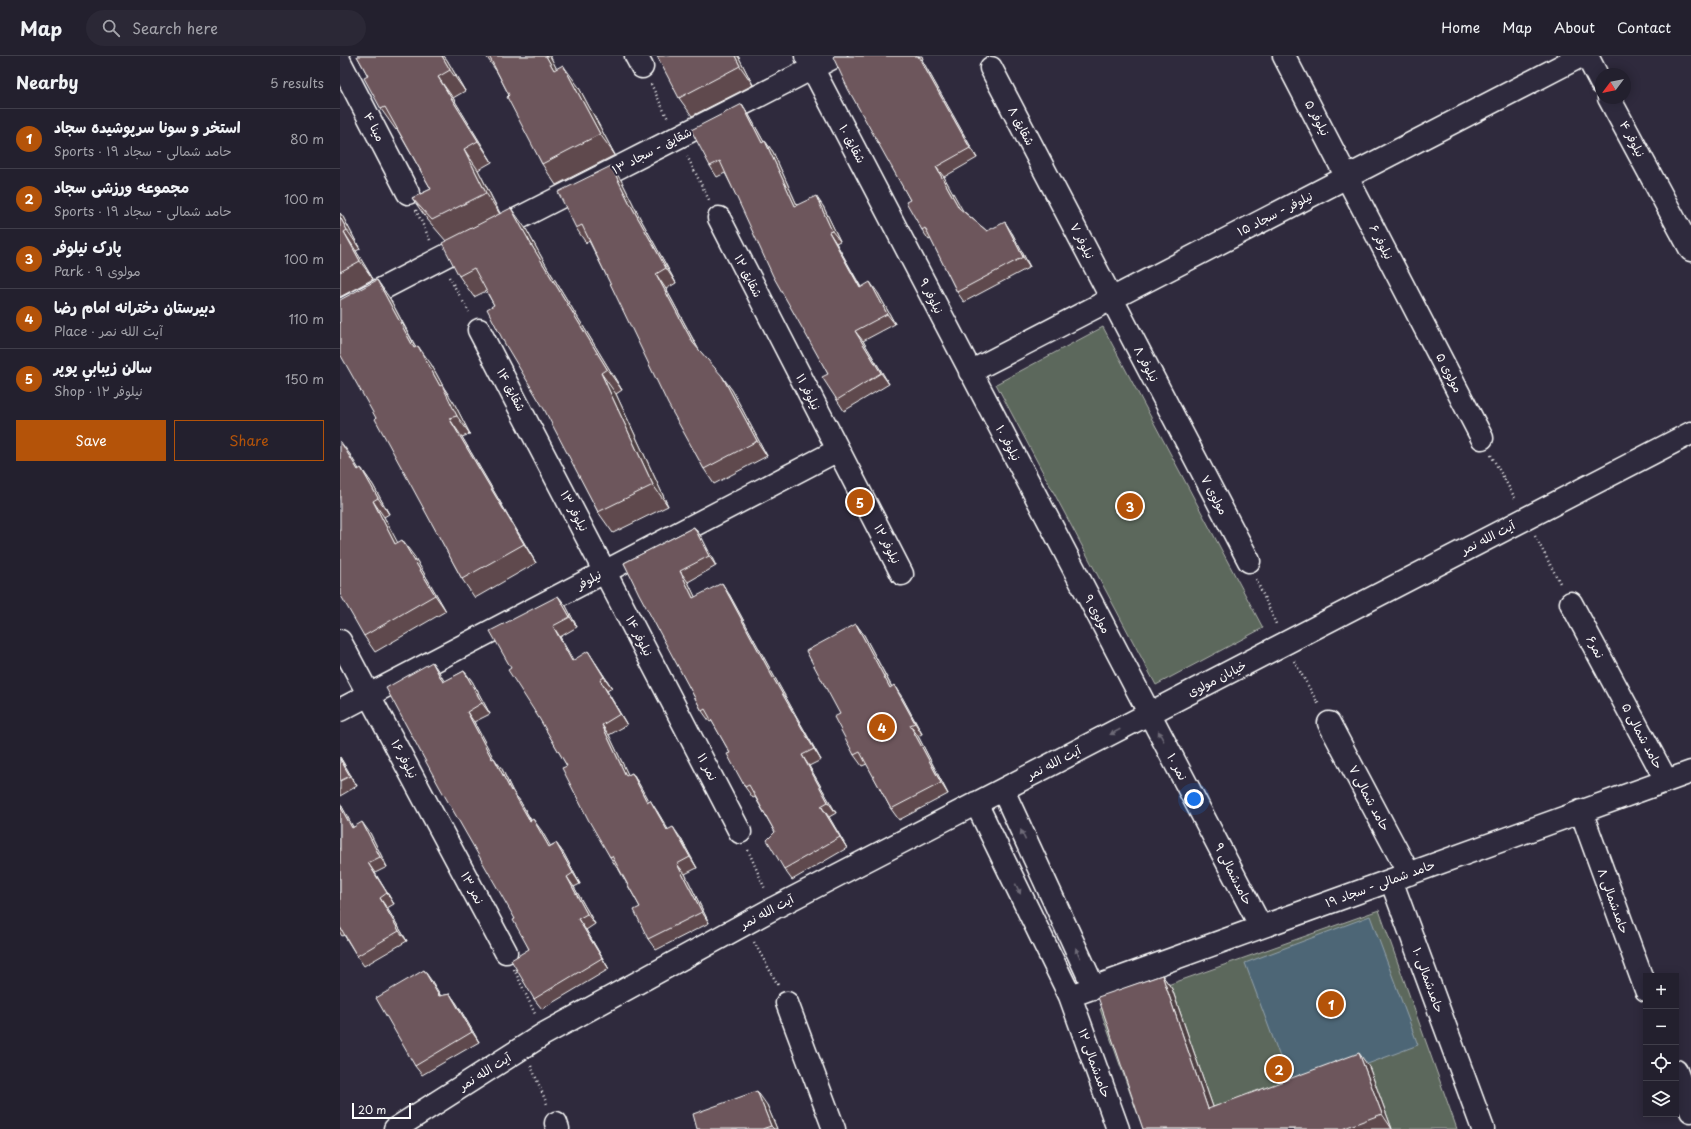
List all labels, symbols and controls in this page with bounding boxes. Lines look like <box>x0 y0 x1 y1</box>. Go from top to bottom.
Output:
search box <box>86 10 366 46</box>
text: Map <box>20 14 62 42</box>
text: Search here <box>132 16 218 39</box>
icon: search <box>100 17 122 39</box>
text: Home <box>1441 17 1480 38</box>
text: Map <box>1502 17 1532 38</box>
text: About <box>1554 17 1595 38</box>
text: Contact <box>1617 17 1671 38</box>
north arrow <box>1595 68 1631 104</box>
text: Nearby <box>16 69 78 95</box>
text: 5 results <box>270 73 324 92</box>
street label: نیلوفر ۵ <box>1301 96 1335 139</box>
street label: شقایق ۸ <box>1004 103 1040 148</box>
street label: مینا ۴ <box>360 109 390 144</box>
text: استخر و سونا سرپوشیده سجاد <box>54 115 241 138</box>
street label: نیلوفر ۴ <box>1616 117 1650 160</box>
street label: شقایق ۱۰ <box>835 121 871 166</box>
street label: شقایق - سجاد ۱۳ <box>608 122 695 178</box>
text: 1 <box>26 129 32 148</box>
text: 80 m <box>290 129 324 148</box>
text: Sports · حامد شمالی - سجاد ۱۹ <box>54 141 231 160</box>
text: مجموعه ورزشی سجاد <box>54 175 189 198</box>
street label: نیلوفر - سجاد ۱۵ <box>1234 186 1315 240</box>
text: 2 <box>24 189 34 208</box>
text: 100 m <box>284 189 324 208</box>
text: Sports · حامد شمالی - سجاد ۱۹ <box>54 201 231 220</box>
street label: نیلوفر ۷ <box>1066 219 1100 262</box>
street label: نیلوفر ۶ <box>1365 221 1398 262</box>
text: پارک نیلوفر <box>54 235 121 258</box>
text: 3 <box>25 249 33 268</box>
text: 100 m <box>284 249 324 268</box>
street label: شقایق ۱۲ <box>730 251 767 300</box>
text: Park · مولوی ۹ <box>54 261 141 280</box>
street label: نیلوفر ۹ <box>915 275 948 316</box>
text: دبیرستان دخترانه امام رضا <box>54 295 215 318</box>
text: 4 <box>25 309 33 328</box>
text: 110 m <box>289 309 324 328</box>
text: Place · آیت الله نمر <box>54 321 163 340</box>
street label: نیلوفر ۸ <box>1130 342 1164 385</box>
street label: مولوی ۵ <box>1432 349 1468 396</box>
text: سالن زيبابي پوپر <box>54 355 152 378</box>
street label: شقایق ۱۴ <box>493 365 531 414</box>
text: 5 <box>25 369 33 388</box>
text: 150 m <box>285 369 324 388</box>
street label: نیلوفر ۱۱ <box>792 370 826 413</box>
text: Shop · نیلوفر ۱۲ <box>54 381 143 400</box>
button: Save <box>16 420 166 461</box>
button: Share <box>174 420 324 461</box>
street label: نیلوفر ۱۰ <box>992 421 1026 464</box>
street label: مولوی ۷ <box>1197 471 1233 518</box>
street label: نیلوفر ۱۳ <box>557 487 593 534</box>
pin: 5 <box>847 487 873 517</box>
pin: 3 <box>1117 491 1143 521</box>
street label: آیت الله نمر <box>1457 515 1519 559</box>
street label: نیلوفر ۱۲ <box>870 521 906 567</box>
street label: نیلوفر <box>572 565 604 594</box>
street label: مولوی ۹ <box>1080 591 1116 636</box>
street label: نیلوفر ۱۴ <box>622 612 658 659</box>
street label: نمر۶ <box>1582 632 1609 661</box>
street label: خیابان مولوی <box>1184 656 1249 701</box>
street label: حامد شمالی ۵ <box>1618 700 1668 772</box>
pin: 4 <box>869 712 895 742</box>
one-way arrow <box>1109 729 1120 735</box>
one-way arrow <box>1158 731 1164 742</box>
street label: نیلوفر ۱۶ <box>387 736 423 781</box>
street label: آیت الله نمر <box>1023 740 1085 784</box>
street label: نمر ۱۱ <box>693 750 722 783</box>
street label: نمر ۱۰ <box>1163 750 1192 783</box>
street label: حامد شمالی ۷ <box>1345 761 1395 834</box>
your location <box>1184 789 1204 809</box>
one-way arrow <box>1020 829 1026 840</box>
street label: حامدشمالی ۹ <box>1211 839 1257 908</box>
street label: حامد شمالی - سجاد ۱۹ <box>1322 855 1437 911</box>
street label: حامدشمالی ۸ <box>1594 866 1634 936</box>
street label: نمر ۱۳ <box>457 868 489 907</box>
one-way arrow <box>1015 883 1021 895</box>
street label: آیت الله نمر <box>736 889 798 933</box>
street label: حامدشمالی ۱۰ <box>1409 945 1449 1015</box>
one-way arrow <box>1075 947 1081 958</box>
map controls <box>1643 973 1679 1117</box>
button: + <box>1643 973 1679 1009</box>
pin: 1 <box>1318 989 1344 1019</box>
button: − <box>1643 1009 1679 1045</box>
street label: حامدشمالی ۱۲ <box>1074 1026 1116 1100</box>
button: locate <box>1643 1045 1679 1081</box>
street label: آیت الله نمر <box>454 1047 515 1095</box>
pin: 2 <box>1266 1054 1292 1084</box>
button: layers <box>1643 1081 1679 1117</box>
scale bar <box>352 1101 411 1120</box>
text: 20 m <box>358 1101 386 1118</box>

